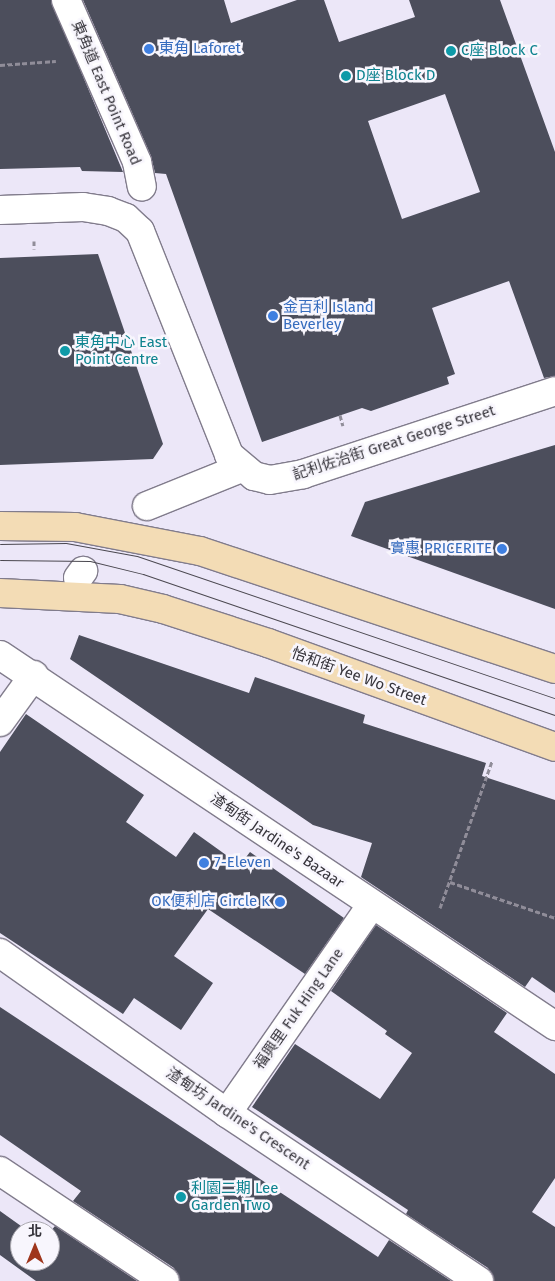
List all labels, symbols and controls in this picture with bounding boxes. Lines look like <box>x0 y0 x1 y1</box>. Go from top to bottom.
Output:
street label: 東角道 East Point Road <box>67 18 145 168</box>
place label: 東角 Laforet <box>159 40 241 58</box>
place label: C座 Block C <box>461 42 538 60</box>
marker: 東角 Laforet <box>143 43 155 55</box>
marker: C座 Block C <box>445 45 457 57</box>
place label: D座 Block D <box>356 67 435 85</box>
marker: D座 Block D <box>340 70 352 82</box>
place label: 金百利 Island Beverley <box>283 298 374 333</box>
marker: 金百利 Island Beverley <box>267 310 279 322</box>
place label: 東角中心 East Point Centre <box>75 333 167 368</box>
marker: 東角中心 East Point Centre <box>59 345 71 357</box>
street label: 記利佐治街 Great George Street <box>291 402 497 484</box>
place label: 實惠 PRICERITE <box>390 540 492 558</box>
marker: 實惠 PRICERITE <box>496 543 508 555</box>
street label: 怡和街 Yee Wo Street <box>289 644 429 710</box>
street label: 渣甸街 Jardine's Bazaar <box>207 790 347 892</box>
place label: 7-Eleven <box>214 854 271 872</box>
marker: 7-Eleven <box>198 857 210 869</box>
place label: OK便利店 Circle K <box>151 893 270 911</box>
marker: OK便利店 Circle K <box>274 896 286 908</box>
street label: 福興里 Fuk Hing Lane <box>250 945 348 1073</box>
street label: 渣甸坊 Jardine's Crescent <box>163 1064 313 1174</box>
place label: 利園二期 Lee Garden Two <box>191 1179 278 1214</box>
marker: 利園二期 Lee Garden Two <box>175 1191 187 1203</box>
north arrow <box>10 1221 60 1271</box>
text: 北 <box>28 1223 42 1240</box>

